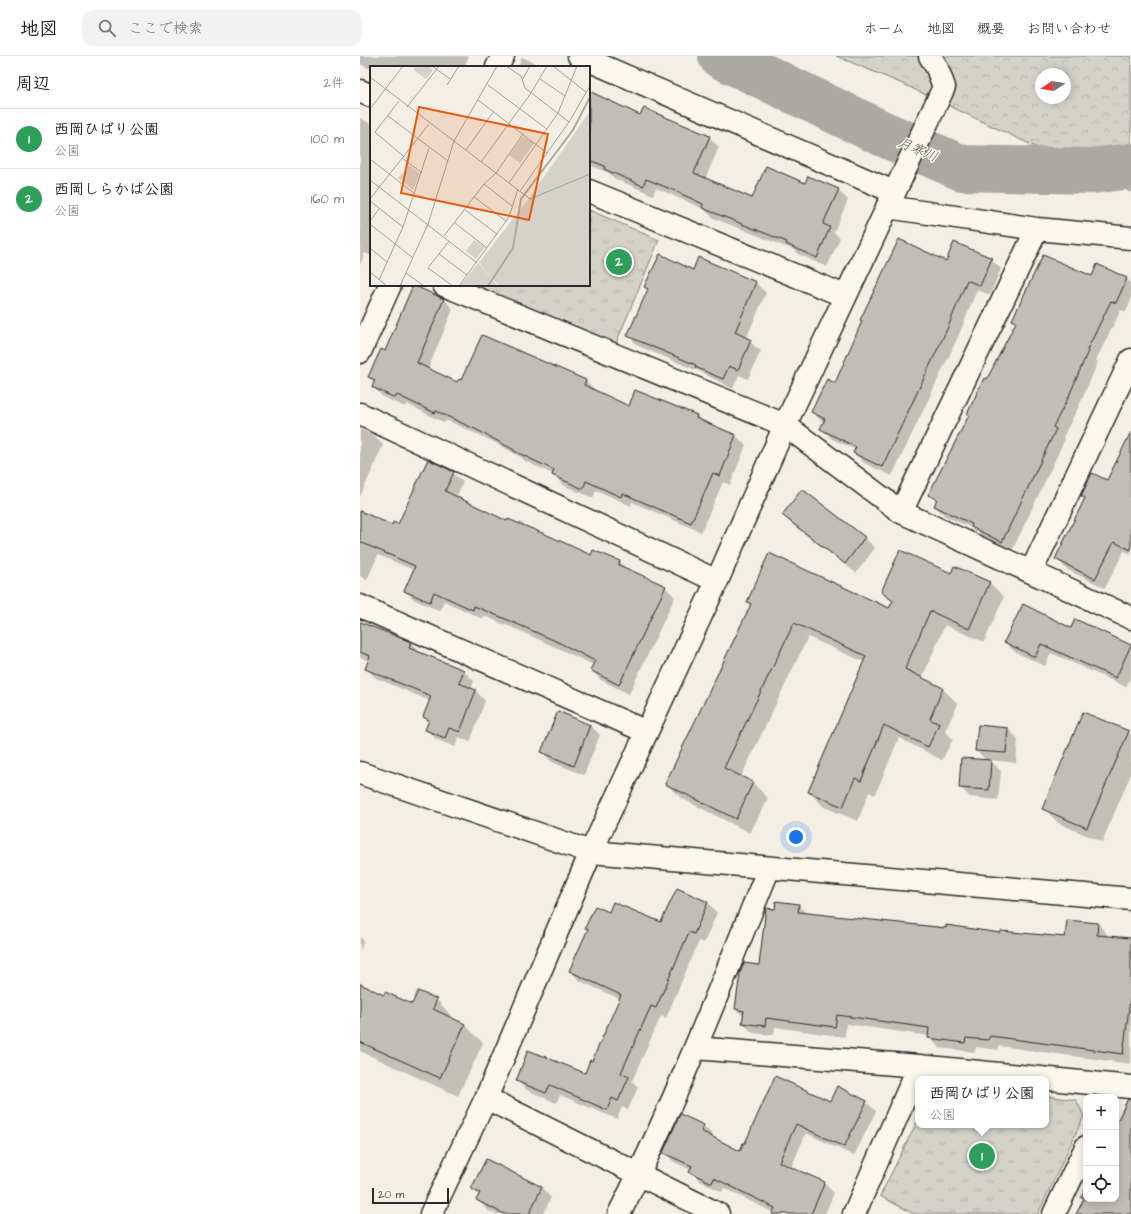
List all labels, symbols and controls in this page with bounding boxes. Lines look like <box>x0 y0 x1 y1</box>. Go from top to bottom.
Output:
search box <box>82 10 362 46</box>
text: 地図 <box>20 16 58 43</box>
icon: search <box>96 17 118 39</box>
text: ここで検索 <box>128 18 203 39</box>
text: ホーム <box>864 19 905 39</box>
text: 地図 <box>927 19 955 39</box>
text: 概要 <box>977 19 1005 39</box>
text: お問い合わせ <box>1027 19 1111 39</box>
inset map <box>370 66 590 286</box>
north arrow <box>1035 68 1071 104</box>
text: 周辺 <box>16 72 50 96</box>
text: 2件 <box>324 74 344 92</box>
text: 西岡ひばり公園 <box>54 119 159 140</box>
text: 1 <box>28 130 30 148</box>
text: 100 m <box>311 130 344 148</box>
water label: 月寒川 <box>894 133 941 167</box>
text: 公園 <box>54 142 80 160</box>
text: 西岡しらかば公園 <box>54 179 174 200</box>
text: 2 <box>25 190 33 208</box>
text: 160 m <box>311 190 344 208</box>
text: 公園 <box>54 202 80 220</box>
pin: 2 <box>606 247 632 277</box>
your location <box>786 827 806 847</box>
popup <box>915 1076 1049 1128</box>
text: 西岡ひばり公園 <box>929 1083 1035 1104</box>
map controls <box>1083 1094 1119 1202</box>
button: + <box>1083 1094 1119 1130</box>
text: 公園 <box>929 1106 956 1124</box>
button: − <box>1083 1130 1119 1166</box>
pin: 1 <box>969 1141 995 1171</box>
button: locate <box>1083 1166 1119 1202</box>
scale bar <box>372 1186 449 1205</box>
text: 20 m <box>378 1187 404 1202</box>

